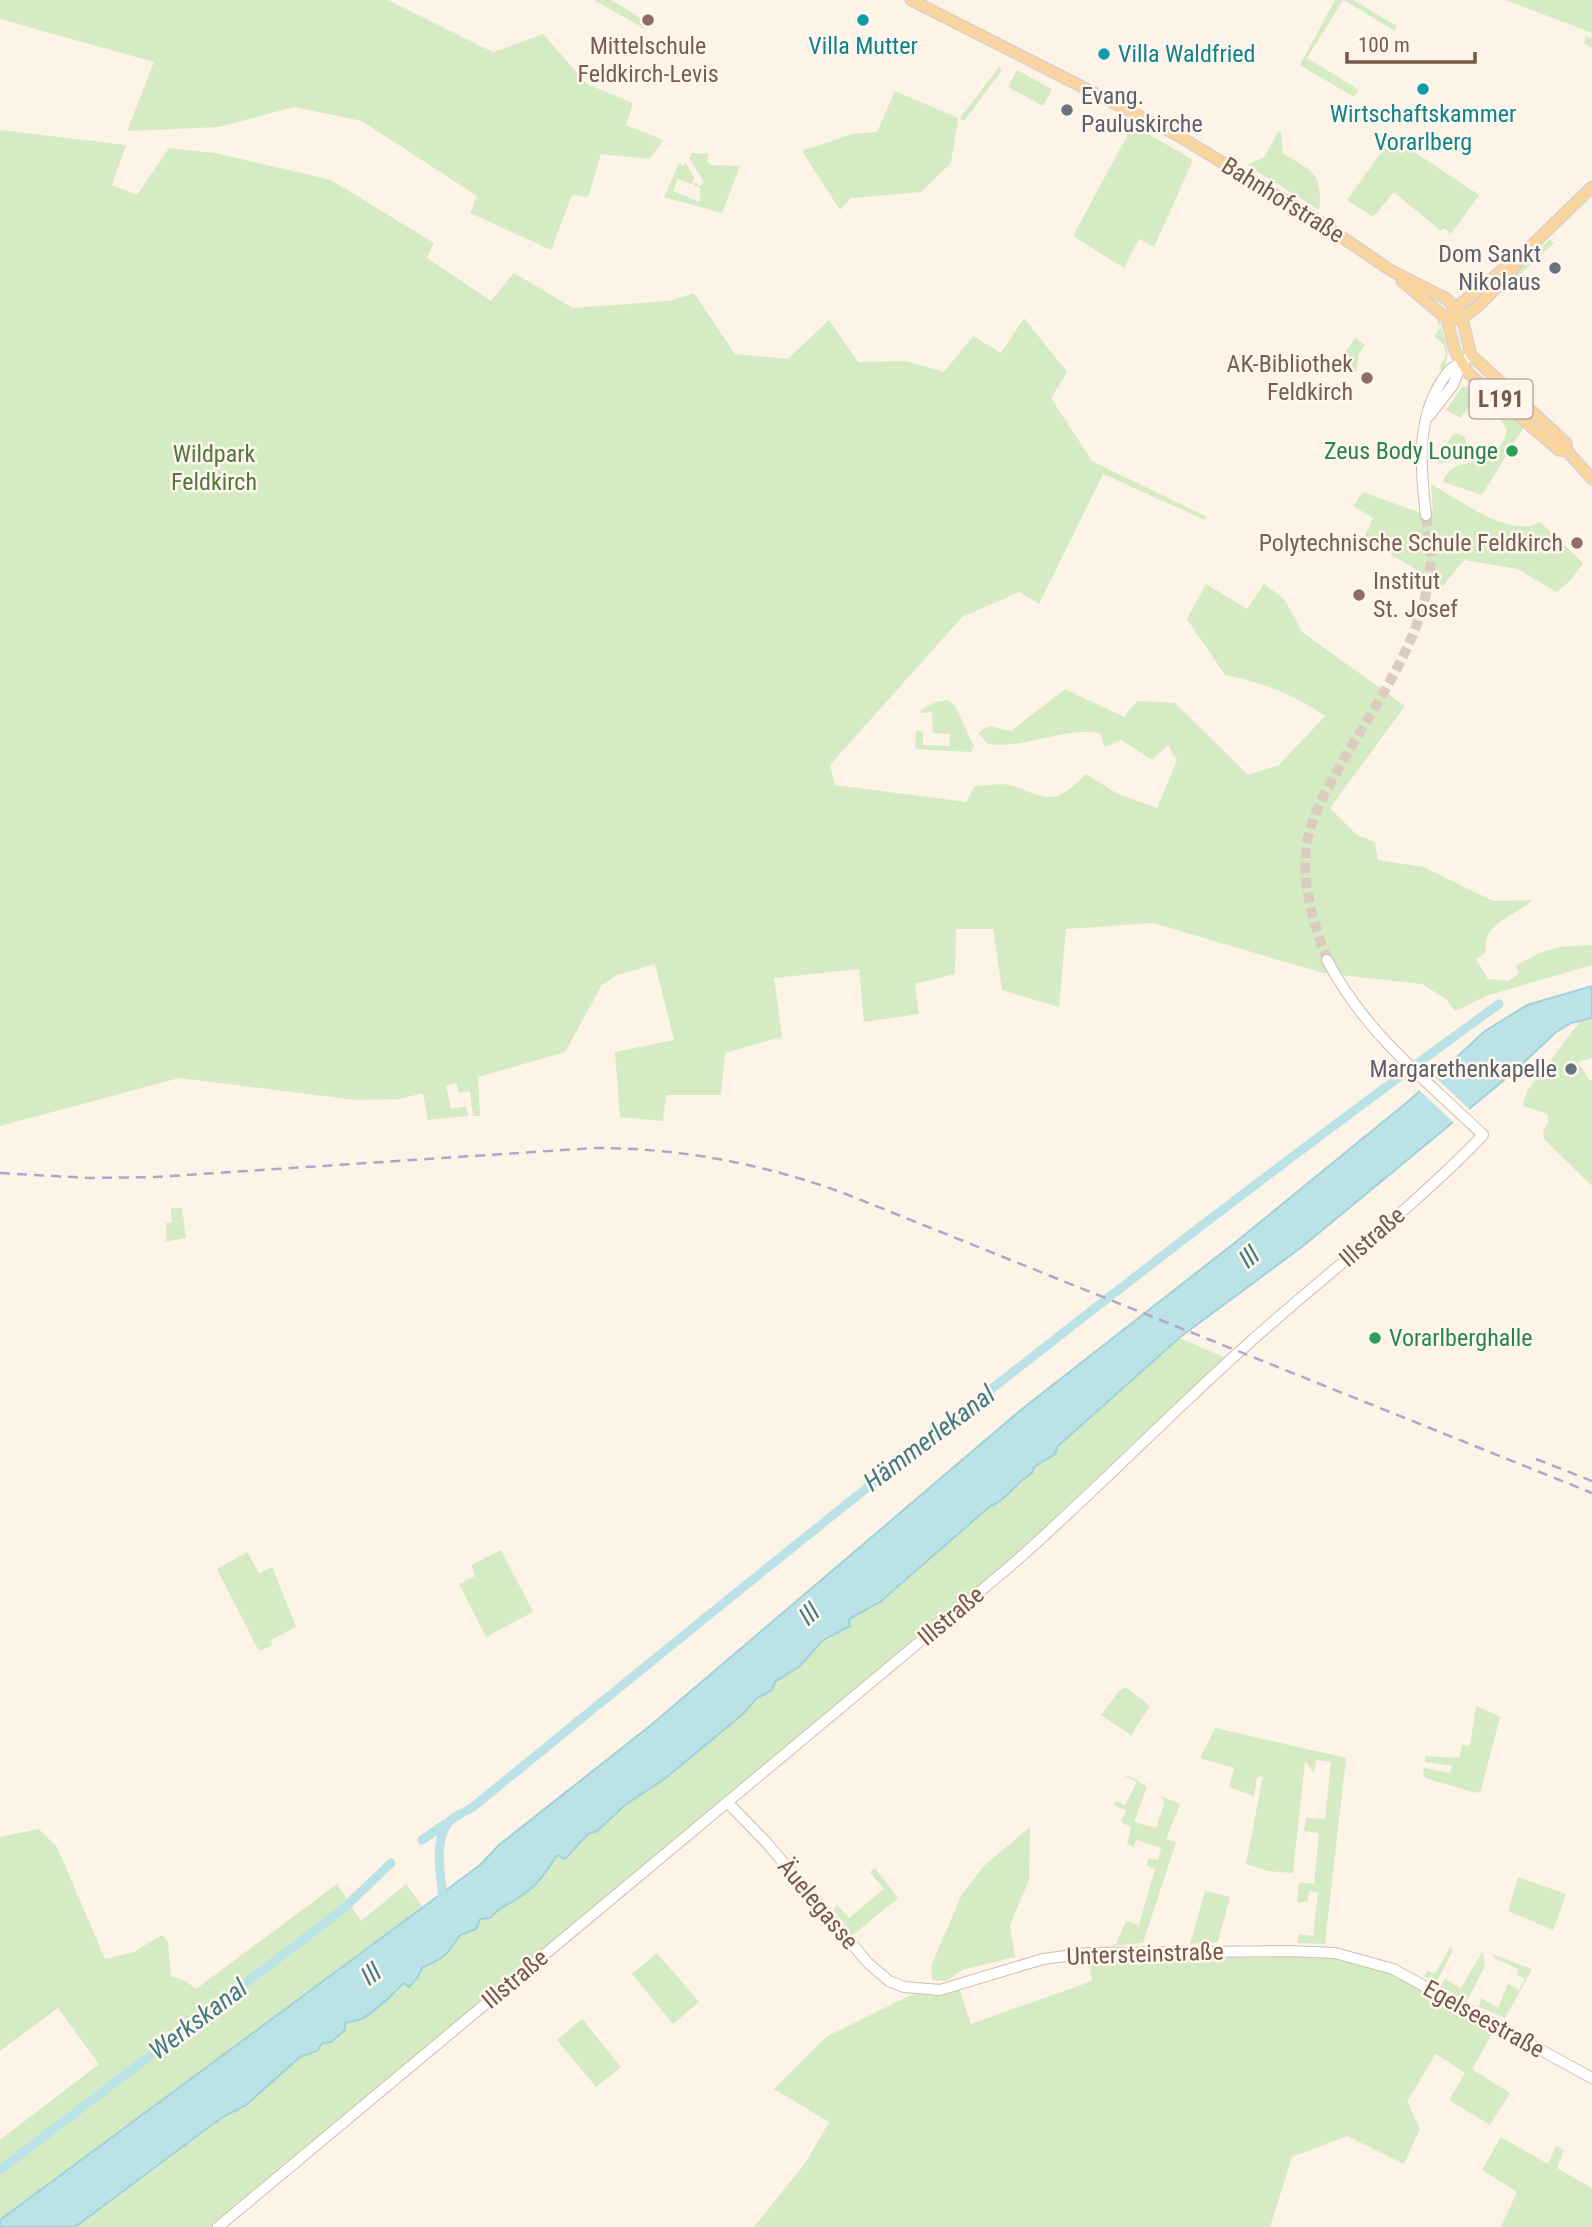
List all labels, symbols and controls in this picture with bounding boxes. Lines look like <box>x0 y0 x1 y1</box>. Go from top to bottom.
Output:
marker: Mittelschule Feldkirch-Levis <box>640 12 656 28</box>
marker: Villa Mutter <box>855 12 871 28</box>
scale bar <box>1347 21 1475 65</box>
place label: Mittelschule Feldkirch-Levis <box>577 32 719 88</box>
place label: Villa Mutter <box>808 32 918 60</box>
text: 100 m <box>1358 33 1410 57</box>
place label: Villa Waldfried <box>1118 40 1255 68</box>
marker: Villa Waldfried <box>1096 46 1112 62</box>
marker: Wirtschaftskammer Vorarlberg <box>1415 81 1431 97</box>
place label: Evang. Pauluskirche <box>1081 82 1203 138</box>
place label: Wirtschaftskammer Vorarlberg <box>1330 100 1516 156</box>
marker: Evang. Pauluskirche <box>1059 102 1075 118</box>
street label: Bahnhofstraße <box>1217 151 1349 249</box>
place label: Dom Sankt Nikolaus <box>1438 240 1541 296</box>
marker: Dom Sankt Nikolaus <box>1547 260 1563 276</box>
place label: AK-Bibliothek Feldkirch <box>1227 350 1353 406</box>
marker: AK-Bibliothek Feldkirch <box>1359 370 1375 386</box>
road number: L191 <box>1470 380 1532 418</box>
place label: Zeus Body Lounge <box>1324 437 1498 465</box>
park label: Wildpark Feldkirch <box>171 440 257 496</box>
marker: Zeus Body Lounge <box>1504 443 1520 459</box>
place label: Polytechnische Schule Feldkirch <box>1259 529 1563 557</box>
marker: Polytechnische Schule Feldkirch <box>1569 535 1585 551</box>
place label: Institut St. Josef <box>1373 567 1458 623</box>
marker: Institut St. Josef <box>1351 587 1367 603</box>
place label: Margarethenkapelle <box>1369 1055 1557 1083</box>
marker: Margarethenkapelle <box>1563 1061 1579 1077</box>
street label: Illstraße <box>1334 1201 1410 1273</box>
water label: Ill <box>1233 1239 1266 1274</box>
place label: Vorarlberghalle <box>1389 1324 1532 1352</box>
marker: Vorarlberghalle <box>1367 1330 1383 1346</box>
water label: Hämmerlekanal <box>858 1378 1001 1497</box>
street label: Illstraße <box>912 1580 990 1652</box>
water label: Ill <box>793 1596 826 1631</box>
street label: Äuelegasse <box>772 1853 864 1955</box>
street label: Untersteinstraße <box>1066 1937 1224 1971</box>
street label: Illstraße <box>476 1943 554 2015</box>
water label: Ill <box>355 1956 388 1991</box>
water label: Werkskanal <box>143 1972 254 2065</box>
street label: Egelseestraße <box>1419 1974 1549 2064</box>

